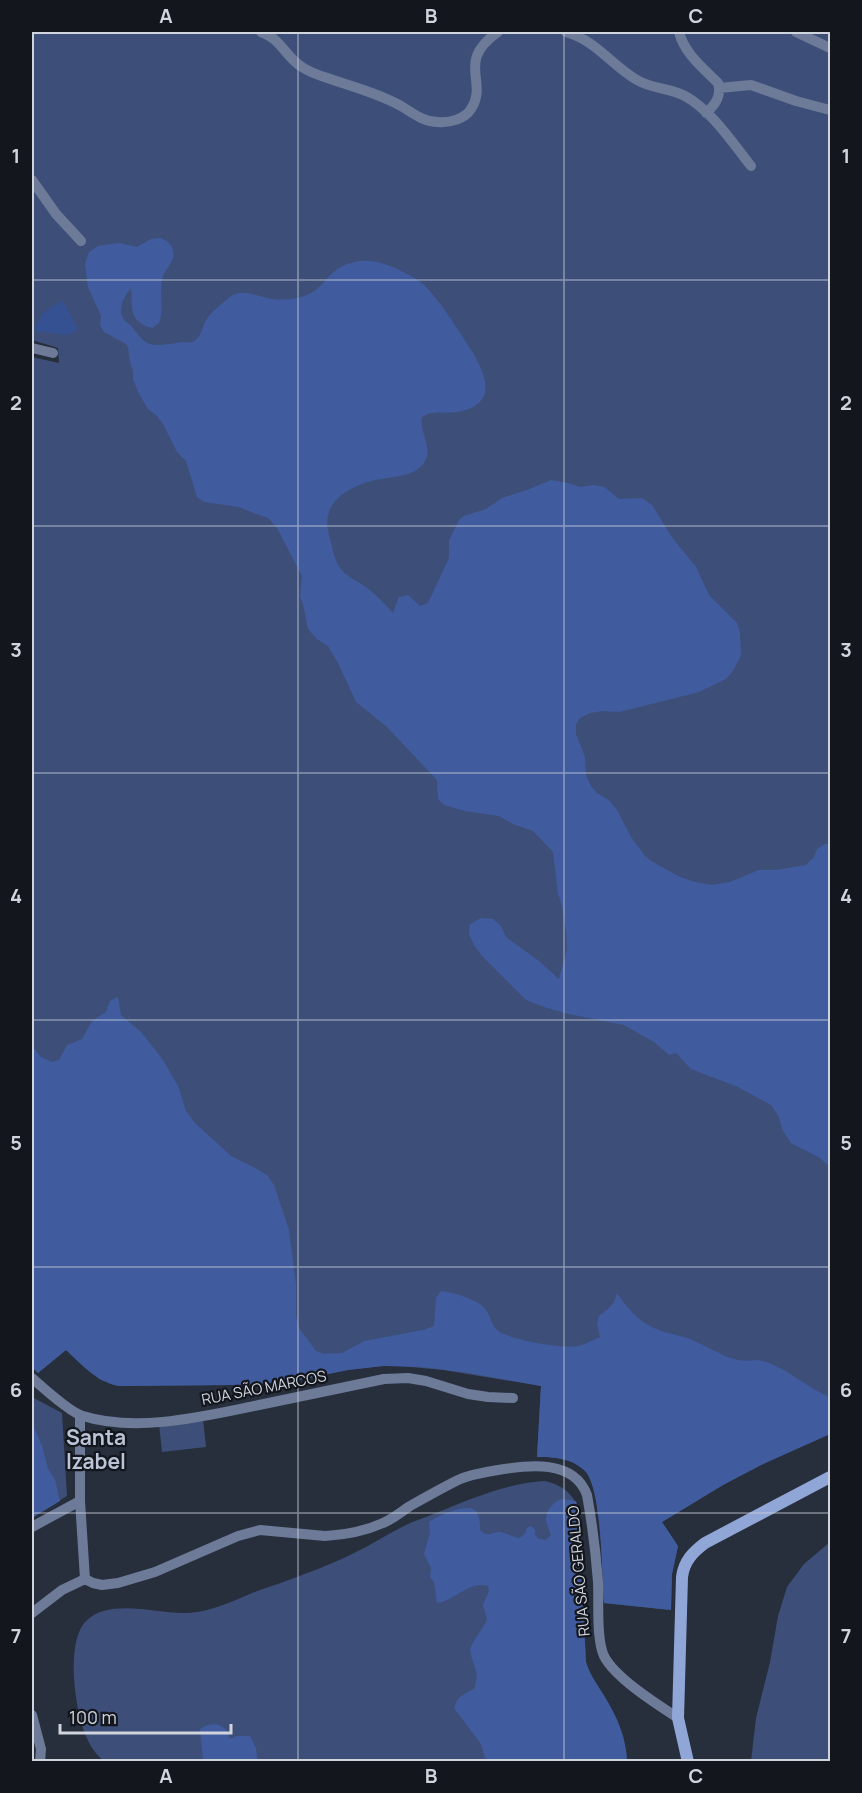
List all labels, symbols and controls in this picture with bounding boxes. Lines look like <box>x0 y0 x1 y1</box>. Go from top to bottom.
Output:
text: A <box>159 2 173 29</box>
text: B <box>425 2 438 29</box>
text: C <box>689 2 703 29</box>
text: 1 <box>12 142 20 169</box>
text: 1 <box>842 142 850 169</box>
text: 2 <box>10 389 22 416</box>
text: 2 <box>840 389 852 416</box>
text: 3 <box>10 636 22 663</box>
text: 3 <box>840 636 852 663</box>
text: 4 <box>10 882 22 909</box>
text: 4 <box>840 882 852 909</box>
text: 5 <box>10 1129 22 1156</box>
text: 5 <box>840 1129 852 1156</box>
street label: RUA SÃO MARCOS <box>200 1365 328 1410</box>
text: 6 <box>10 1376 22 1403</box>
text: 6 <box>840 1376 852 1403</box>
district label: Santa Izabel <box>66 1423 126 1475</box>
street label: RUA SÃO GERALDO <box>562 1505 595 1637</box>
text: 7 <box>11 1622 21 1649</box>
text: 7 <box>841 1622 851 1649</box>
scale bar <box>60 1697 231 1735</box>
text: 100 m <box>69 1705 117 1729</box>
text: A <box>159 1762 173 1789</box>
text: B <box>425 1762 438 1789</box>
text: C <box>689 1762 703 1789</box>

